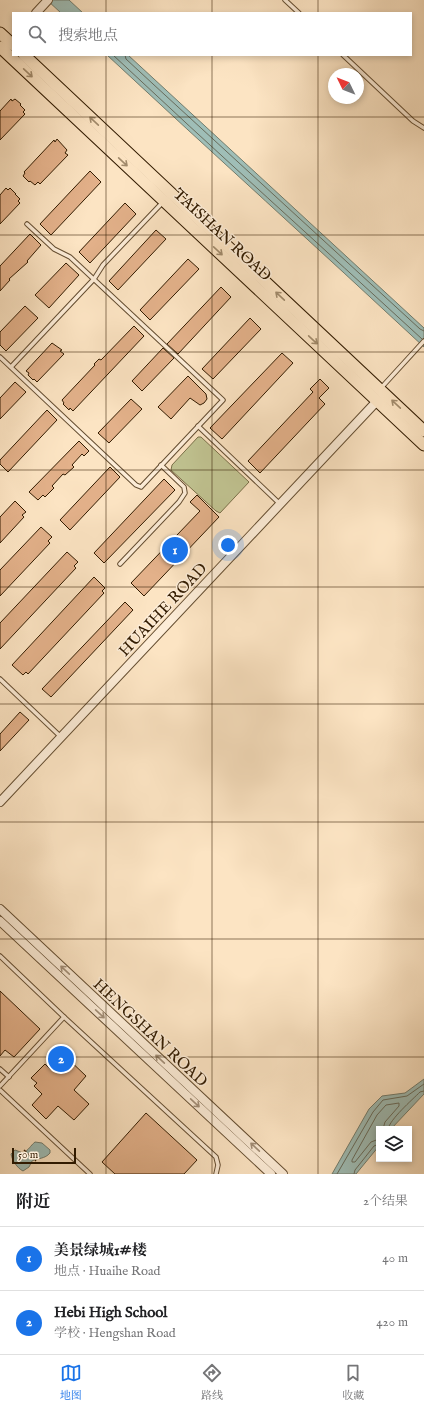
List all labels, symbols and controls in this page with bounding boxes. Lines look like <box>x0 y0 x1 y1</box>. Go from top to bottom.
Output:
search box <box>12 12 412 56</box>
icon: search <box>26 23 48 45</box>
text: 搜索地点 <box>58 26 118 45</box>
north arrow <box>328 68 364 104</box>
one-way arrow <box>23 69 34 78</box>
one-way arrow <box>89 116 99 126</box>
one-way arrow <box>118 158 128 167</box>
street label: TAISHAN ROAD <box>168 185 275 286</box>
one-way arrow <box>213 247 223 256</box>
one-way arrow <box>275 291 285 301</box>
one-way arrow <box>308 336 318 345</box>
one-way arrow <box>391 400 401 409</box>
pin: 1 <box>162 535 188 565</box>
your location <box>218 535 238 555</box>
street label: HUAIHE ROAD <box>115 559 212 661</box>
one-way arrow <box>60 966 70 975</box>
street label: HENGSHAN ROAD <box>88 975 211 1092</box>
one-way arrow <box>95 1010 105 1019</box>
pin: 2 <box>48 1044 74 1074</box>
one-way arrow <box>154 1054 165 1063</box>
one-way arrow <box>190 1098 200 1108</box>
map controls <box>376 1126 412 1162</box>
button: layers <box>376 1126 412 1162</box>
one-way arrow <box>249 1143 260 1152</box>
scale bar <box>12 1146 76 1165</box>
text: 50 m <box>18 1148 38 1162</box>
text: 附近 <box>16 1192 50 1213</box>
text: 2个结果 <box>363 1193 408 1210</box>
text: 美景绿城1#楼 <box>54 1241 147 1260</box>
text: 1 <box>27 1250 31 1267</box>
text: 40 m <box>382 1250 408 1267</box>
text: 地点 · Huaihe Road <box>54 1263 160 1280</box>
text: Hebi High School <box>54 1303 167 1322</box>
text: 2 <box>26 1314 32 1331</box>
text: 420 m <box>376 1314 408 1331</box>
text: 学校 · Hengshan Road <box>54 1325 176 1342</box>
tab: 地图 <box>60 1362 82 1403</box>
tab: 路线 <box>201 1362 223 1403</box>
tab: 收藏 <box>342 1362 364 1403</box>

